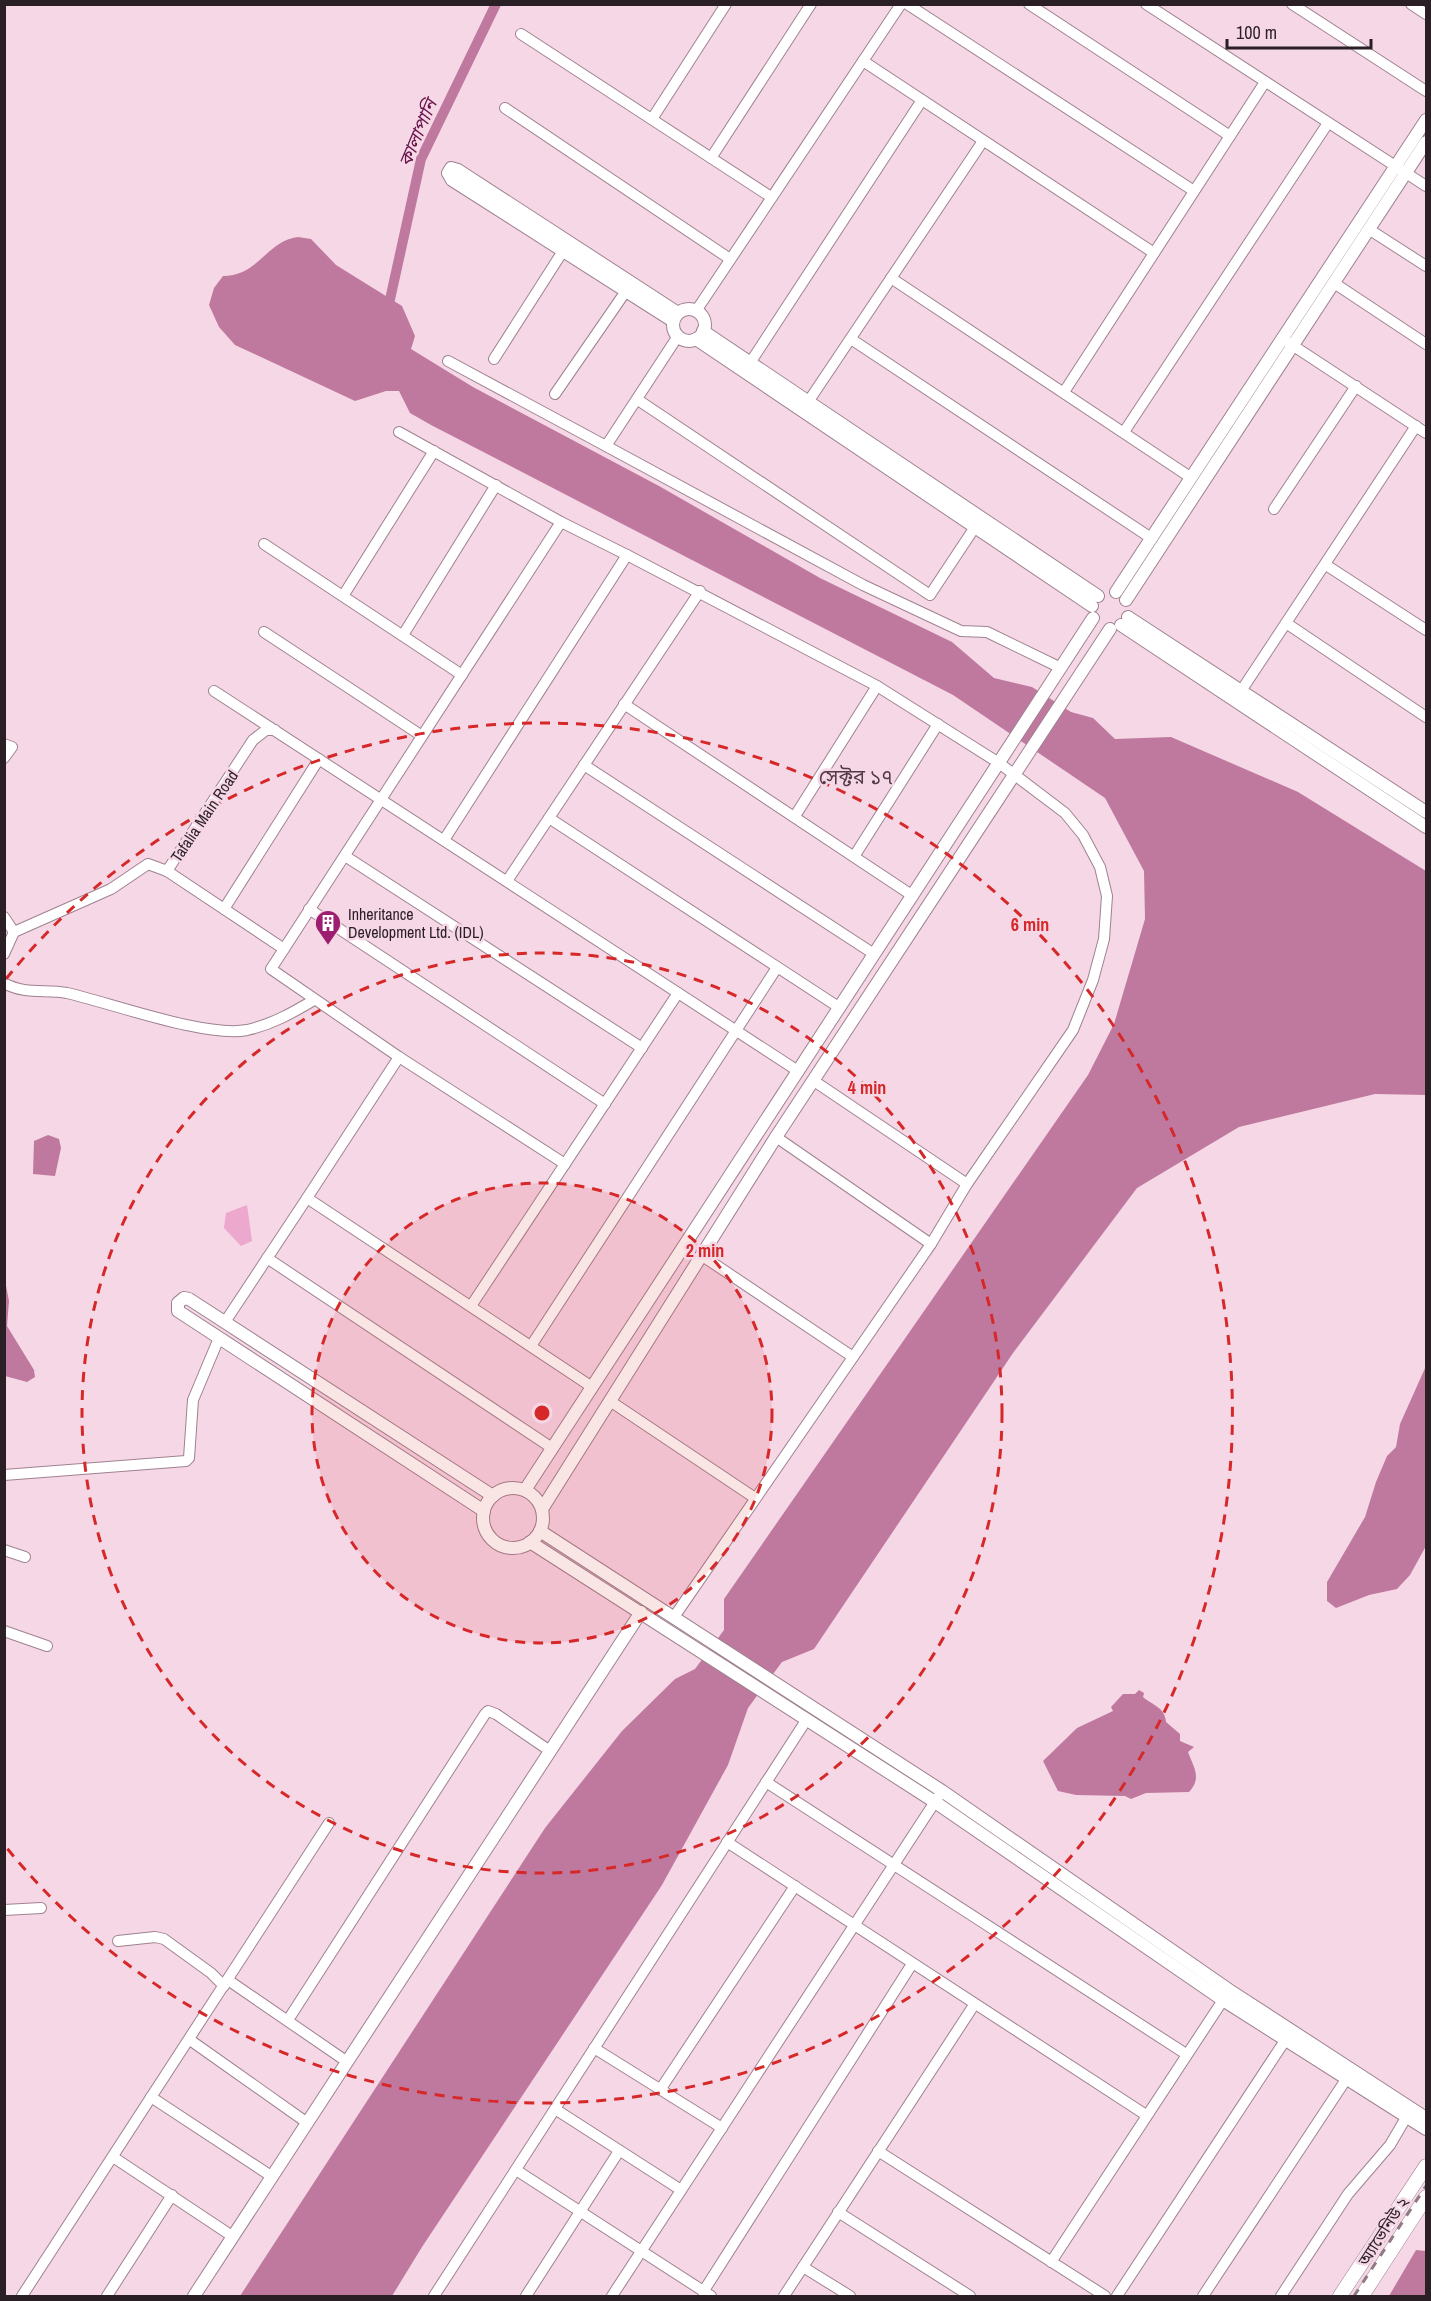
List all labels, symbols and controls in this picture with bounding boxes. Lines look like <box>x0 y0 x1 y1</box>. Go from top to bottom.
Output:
scale bar <box>1227 12 1371 50</box>
text: 100 m <box>1236 20 1277 45</box>
water label: কালাপানি <box>392 93 444 170</box>
district label: সেক্টর ১৭ <box>819 763 893 790</box>
street label: Tafalia Main Road <box>165 766 243 866</box>
place label: Inheritance Development Ltd. (IDL) <box>348 903 484 943</box>
building icon: Inheritance Development Ltd. (IDL) <box>313 908 343 946</box>
text: 6 min <box>1011 912 1049 937</box>
text: 4 min <box>848 1075 886 1100</box>
text: 2 min <box>686 1238 724 1263</box>
centre of rings <box>532 1403 552 1423</box>
street label: অ্যাভেনিউ ২ <box>1352 2192 1414 2271</box>

